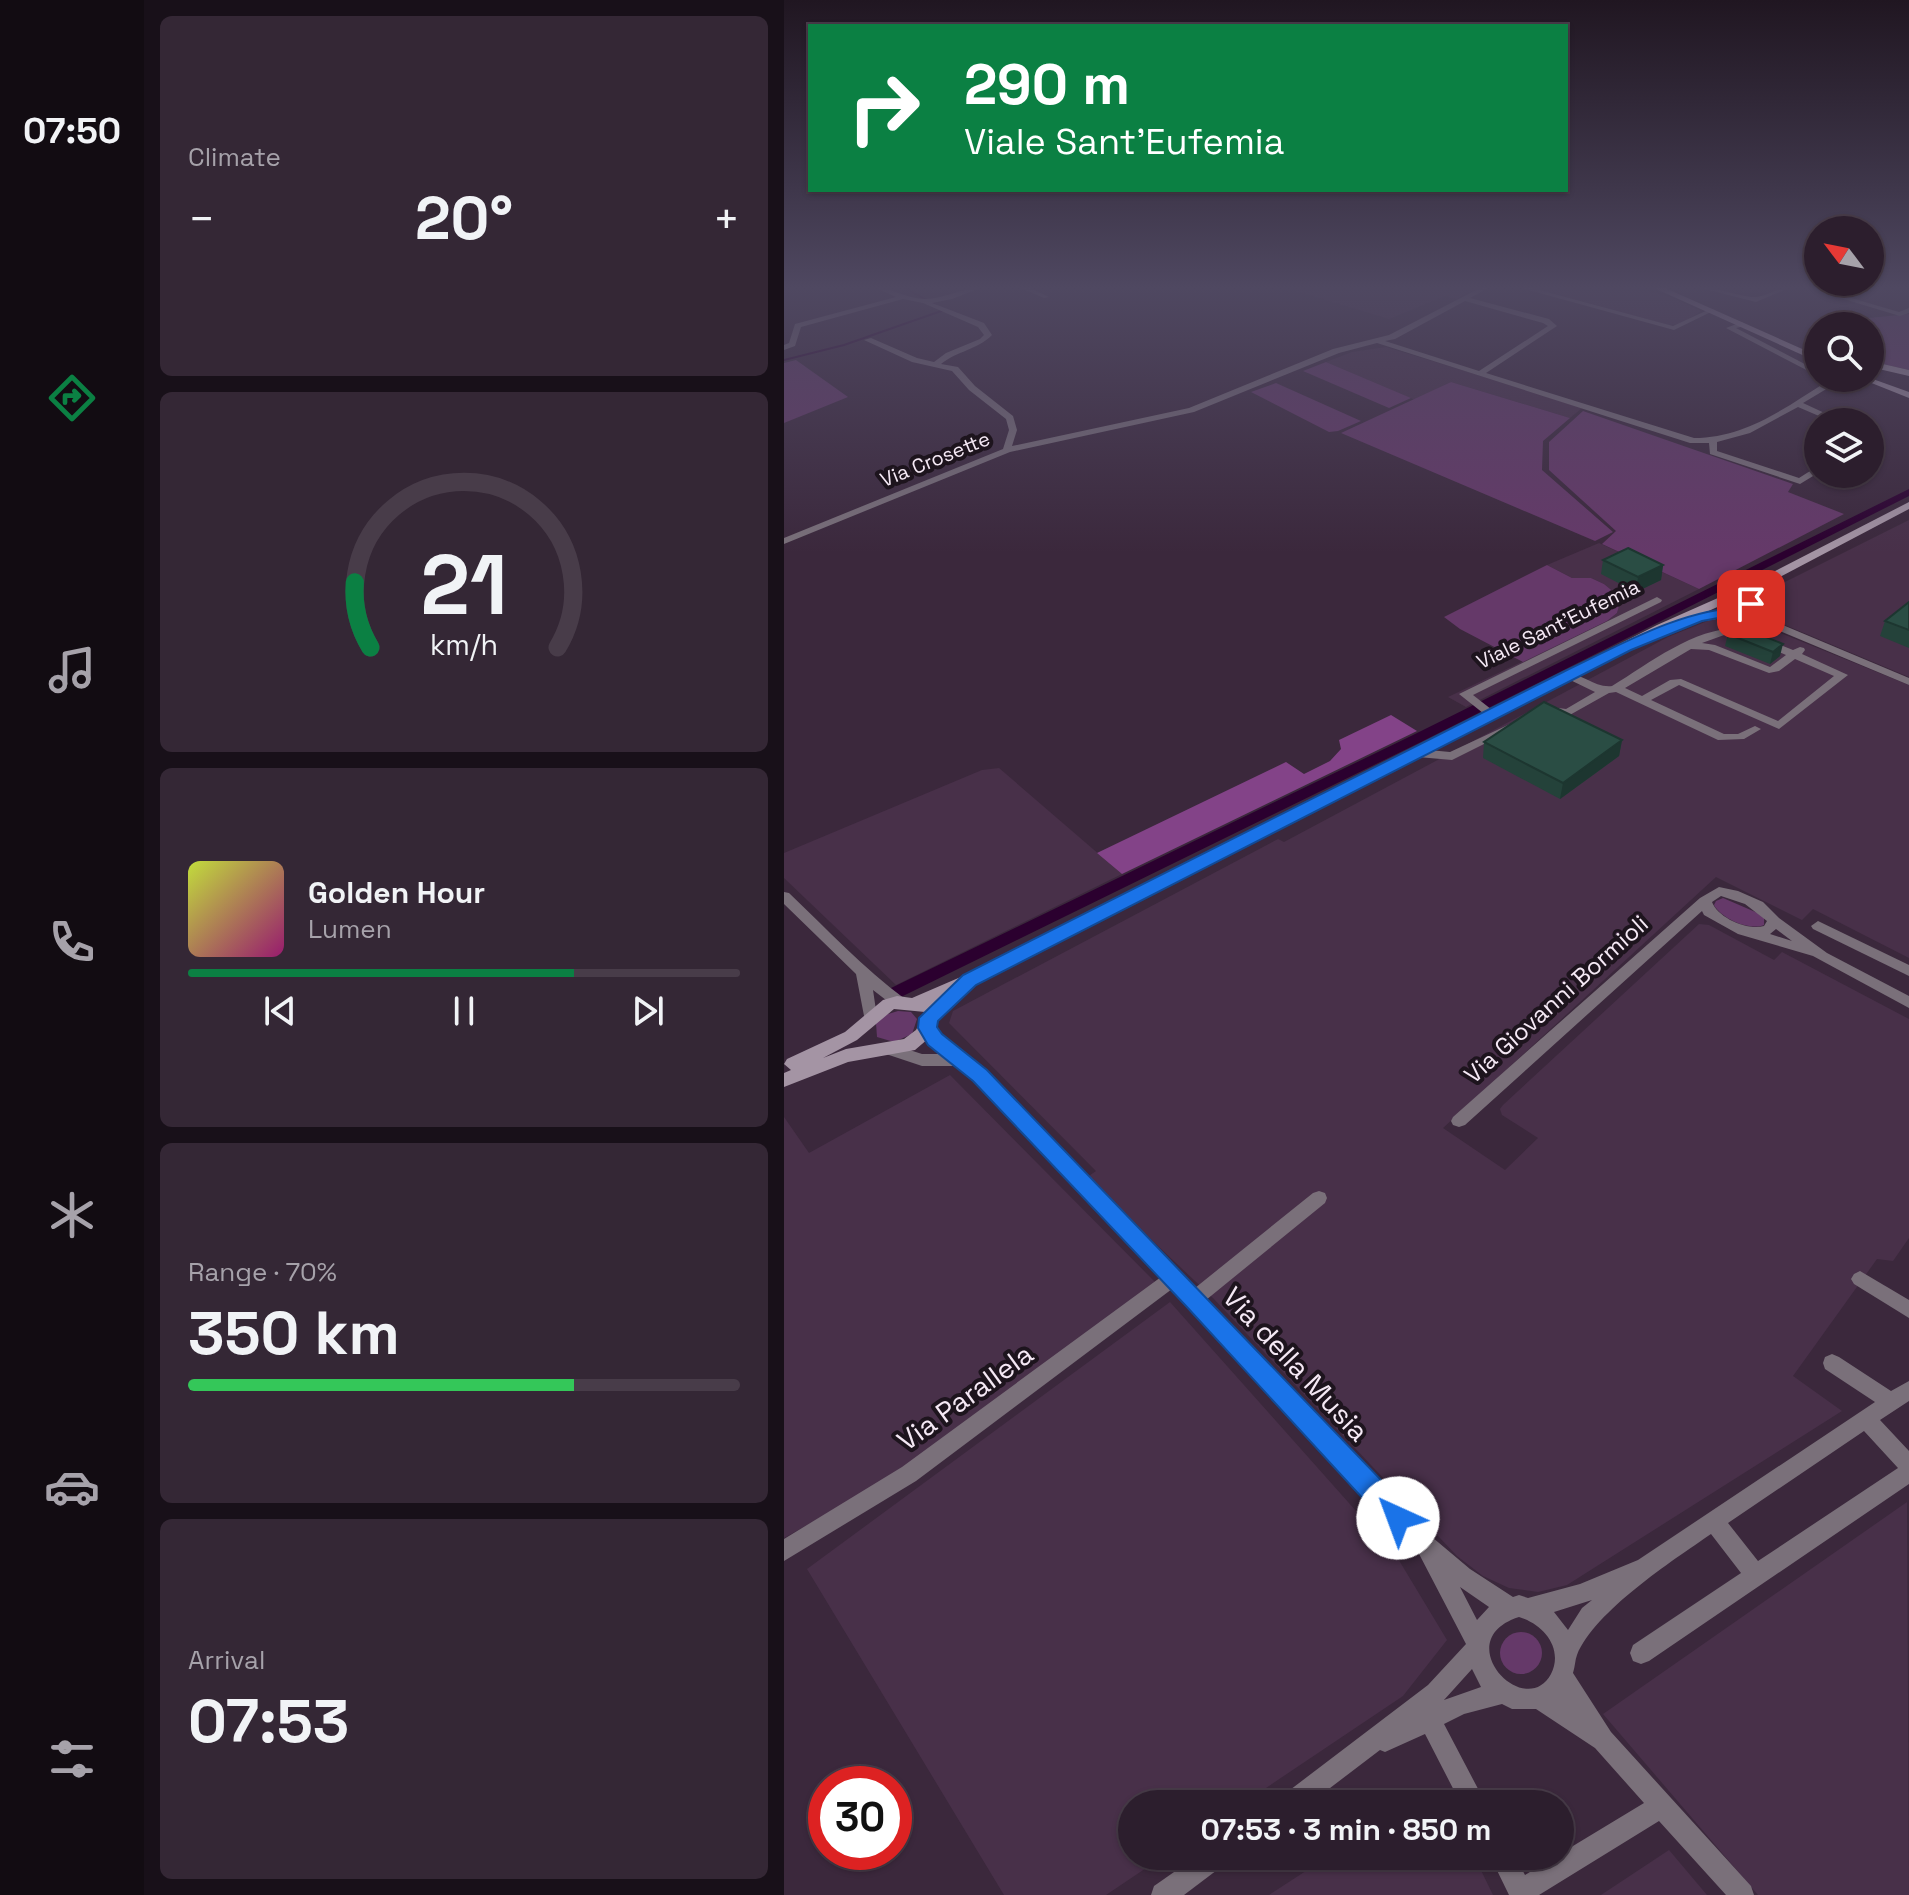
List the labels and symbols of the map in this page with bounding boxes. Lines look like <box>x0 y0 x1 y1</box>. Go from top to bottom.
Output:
north arrow <box>1804 216 1884 296</box>
street label: Via Crosette <box>876 425 994 493</box>
pin <box>1717 570 1785 638</box>
street label: Viale Sant'Eufemia <box>1472 573 1644 675</box>
street label: Via Giovanni Bormioli <box>1457 908 1655 1090</box>
street label: Via della Musia <box>1215 1279 1377 1449</box>
street label: Via Parallela <box>890 1336 1040 1458</box>
position arrow <box>1356 1476 1440 1560</box>
speed limit sign: 30 <box>808 1766 912 1870</box>

